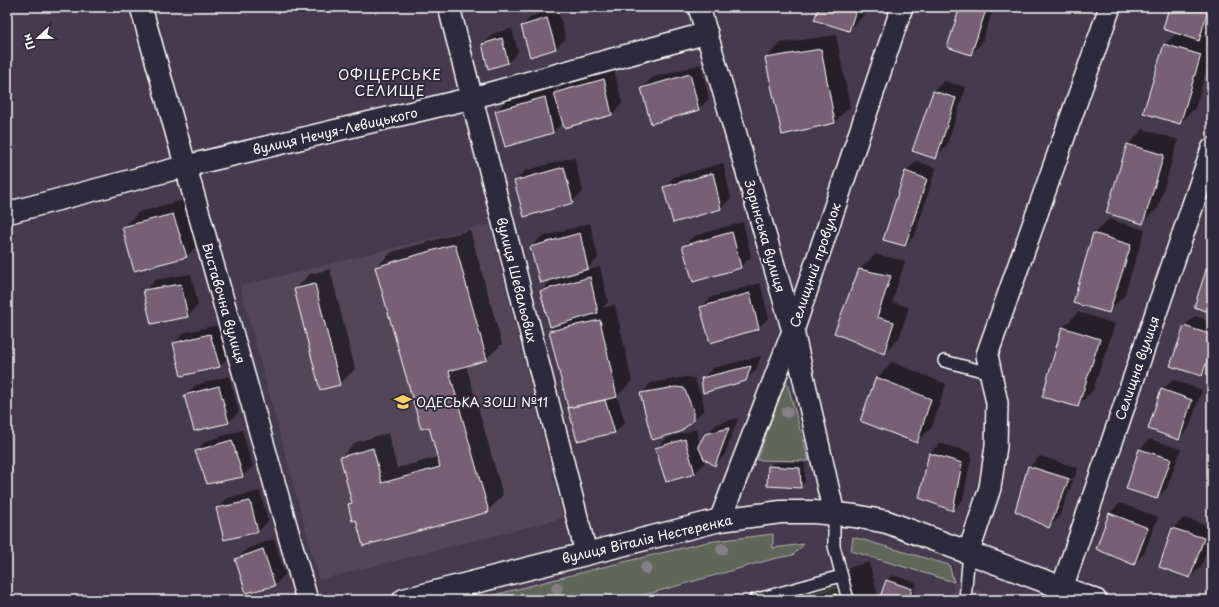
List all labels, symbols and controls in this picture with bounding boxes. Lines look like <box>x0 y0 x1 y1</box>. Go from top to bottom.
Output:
north arrow <box>18 18 58 58</box>
text: Пн <box>17 31 39 53</box>
district label: ОФІЦЕРСЬКЕ СЕЛИЩЕ <box>338 64 442 101</box>
street label: вулиця Нечуя-Левицького <box>251 102 419 159</box>
street label: Зоринська вулиця <box>740 176 791 294</box>
street label: Селищний провулок <box>784 200 845 330</box>
street label: вулиця Шевальових <box>493 215 542 345</box>
street label: Виставочна вулиця <box>198 240 251 366</box>
street label: Селищна вулиця <box>1110 313 1163 422</box>
school or university icon: ОДЕСЬКА ЗОШ №11 <box>393 392 413 412</box>
place label: ОДЕСЬКА ЗОШ №11 <box>416 392 548 411</box>
street label: вулиця Віталія Нестеренка <box>560 509 735 567</box>

